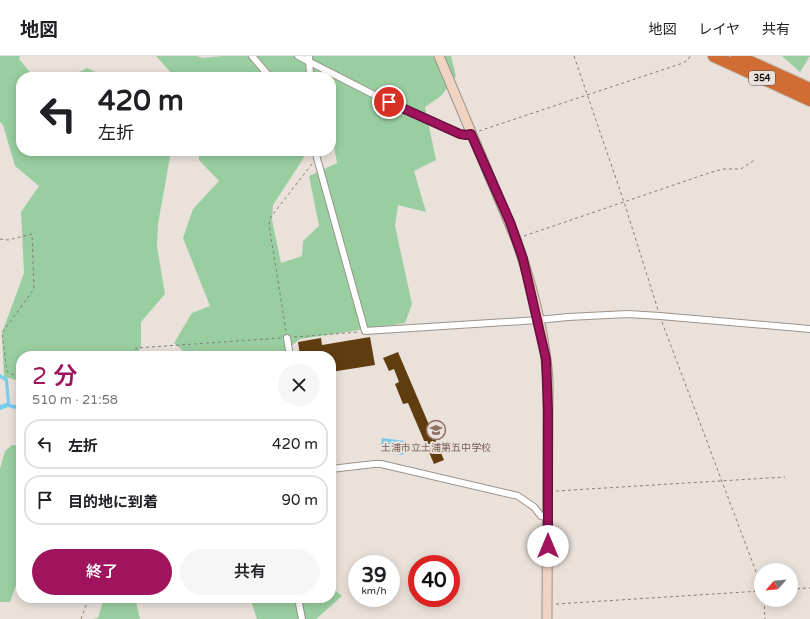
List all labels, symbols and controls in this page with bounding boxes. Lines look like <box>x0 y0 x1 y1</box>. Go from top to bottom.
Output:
text: 地図 <box>20 19 58 41</box>
text: 地図 <box>648 21 676 38</box>
text: レイヤ <box>698 21 740 38</box>
text: 共有 <box>762 21 790 38</box>
road number: 354 <box>749 71 775 85</box>
text: 420 m <box>98 84 184 118</box>
pin <box>372 85 406 119</box>
icon: left <box>32 88 84 140</box>
icon: arrive <box>378 91 400 113</box>
text: 左折 <box>98 122 134 144</box>
text: 2 分 <box>32 362 77 391</box>
button: close <box>278 364 320 406</box>
text: 510 m · 21:58 <box>32 392 118 408</box>
school or university icon: 土浦市立土浦第五中学校 <box>425 419 447 441</box>
icon: left <box>34 433 56 455</box>
text: 420 m <box>272 435 318 453</box>
text: 左折 <box>68 437 98 455</box>
place label: 土浦市立土浦第五中学校 <box>381 442 491 454</box>
icon: arrive <box>34 489 56 511</box>
text: 90 m <box>281 491 318 509</box>
text: 目的地に到着 <box>68 493 158 511</box>
position arrow <box>527 525 569 567</box>
button: 終了 <box>32 549 172 595</box>
button: 共有 <box>180 549 320 595</box>
speed limit sign: 40 <box>408 555 460 607</box>
north arrow <box>754 563 798 607</box>
map controls <box>754 563 798 607</box>
text: 39 <box>361 564 387 588</box>
text: km/h <box>361 585 387 597</box>

